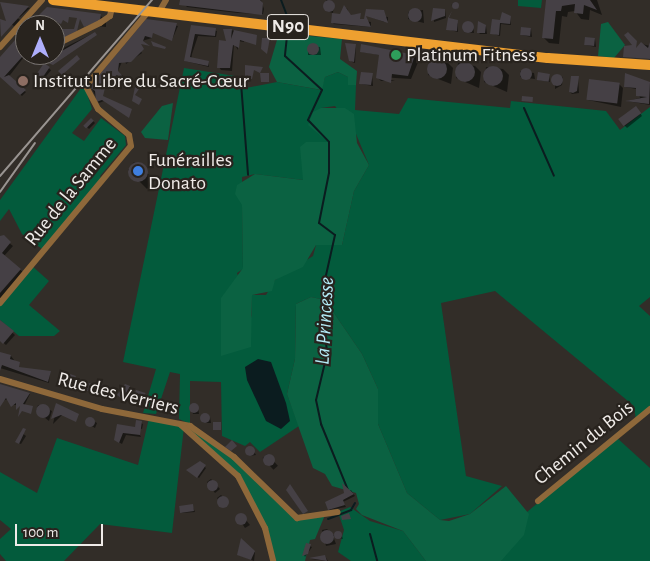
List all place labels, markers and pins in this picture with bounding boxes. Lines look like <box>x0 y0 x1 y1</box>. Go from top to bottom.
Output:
place label: Platinum Fitness <box>406 43 536 67</box>
marker: Platinum Fitness <box>390 49 402 61</box>
place label: Institut Libre du Sacré-Cœur <box>33 69 249 93</box>
marker: Institut Libre du Sacré-Cœur <box>17 75 29 87</box>
place label: Funérailles Donato <box>148 148 232 195</box>
marker: Funérailles Donato <box>132 165 144 177</box>

